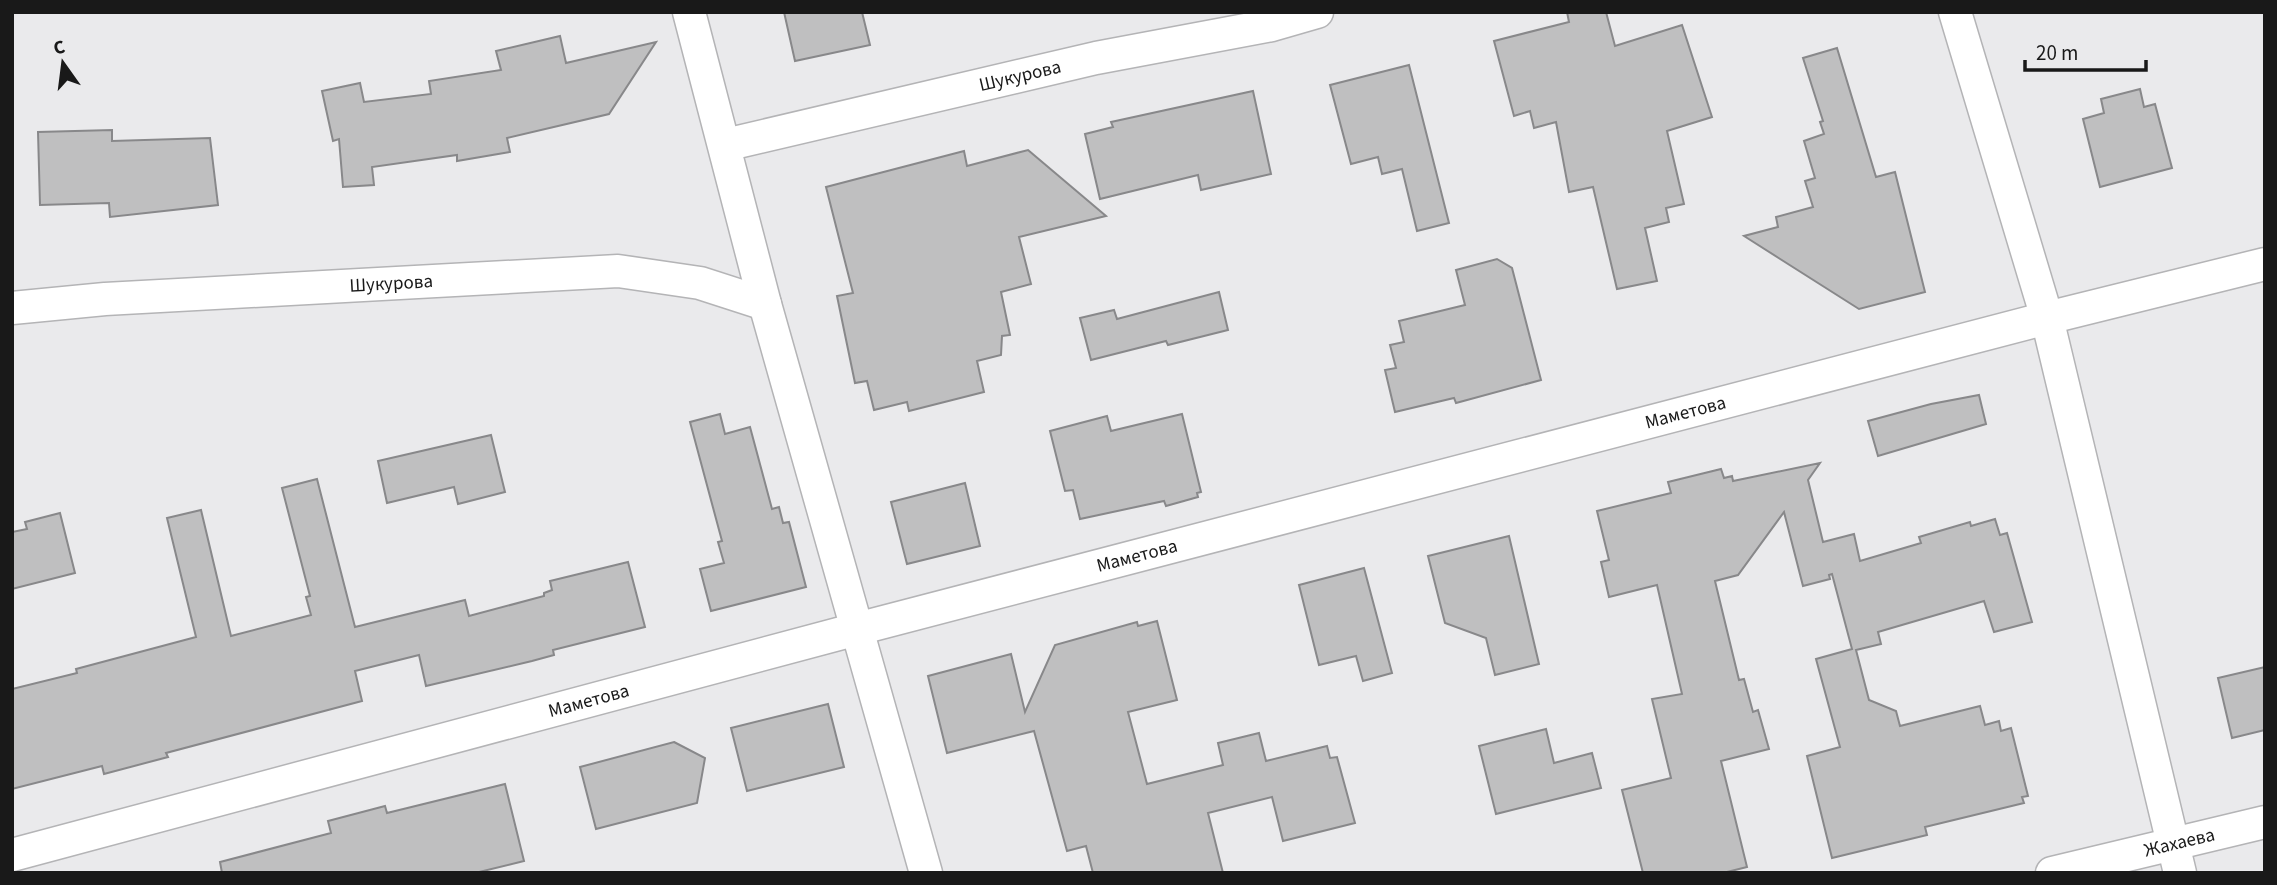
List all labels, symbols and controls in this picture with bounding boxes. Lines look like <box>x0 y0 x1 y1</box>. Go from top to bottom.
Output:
north arrow <box>28 28 98 98</box>
scale bar <box>2025 28 2146 72</box>
text: С <box>51 34 68 62</box>
text: 20 m <box>2036 38 2078 68</box>
street label: Шукурова <box>976 53 1064 99</box>
street label: Шукурова <box>349 268 434 299</box>
street label: Маметова <box>1642 389 1729 436</box>
street label: Маметова <box>1093 532 1180 579</box>
street label: Маметова <box>545 677 632 724</box>
street label: Жахаева <box>2141 821 2218 864</box>

